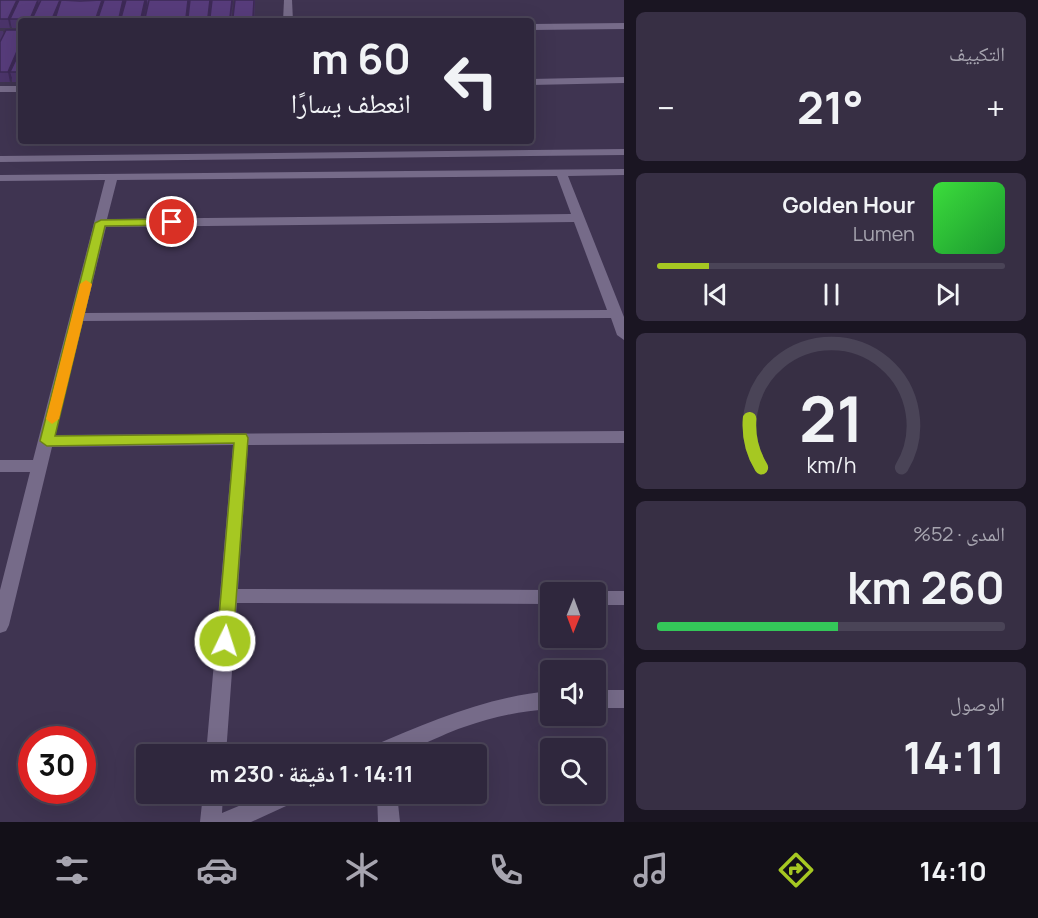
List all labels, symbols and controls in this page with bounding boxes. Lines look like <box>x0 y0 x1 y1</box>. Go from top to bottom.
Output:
text: 60 m <box>311 29 411 87</box>
text: التكييف <box>949 40 1005 67</box>
icon: left <box>432 42 510 120</box>
text: 21° <box>797 76 864 138</box>
text: انعطف يسارًا <box>291 84 411 121</box>
text: − <box>657 85 675 130</box>
text: + <box>986 85 1005 130</box>
text: Golden Hour <box>782 190 915 220</box>
pin <box>146 196 197 247</box>
icon: arrive <box>155 205 188 238</box>
text: Lumen <box>853 220 915 247</box>
icon: previous <box>699 278 732 311</box>
icon: pause <box>815 278 848 311</box>
icon: next <box>931 278 964 311</box>
text: 21 <box>799 375 863 461</box>
text: km/h <box>806 450 856 479</box>
text: المدى · 52% <box>913 520 1005 547</box>
text: 260 km <box>847 556 1005 618</box>
north arrow <box>540 582 606 648</box>
map controls <box>540 582 606 804</box>
position arrow <box>193 609 257 673</box>
button: sound <box>540 660 606 726</box>
text: الوصول <box>950 690 1005 717</box>
speed limit sign: 30 <box>18 726 96 804</box>
text: 14:11 <box>903 726 1005 788</box>
button: search <box>540 738 606 804</box>
text: 14:11 · 1 دقيقة · 230 m <box>210 759 413 789</box>
icon: filters <box>51 849 93 891</box>
icon: car <box>196 849 238 891</box>
icon: climate <box>341 849 383 891</box>
icon: phone <box>485 849 527 891</box>
icon: music <box>630 849 672 891</box>
icon: directions <box>775 849 817 891</box>
text: 14:10 <box>920 852 987 889</box>

